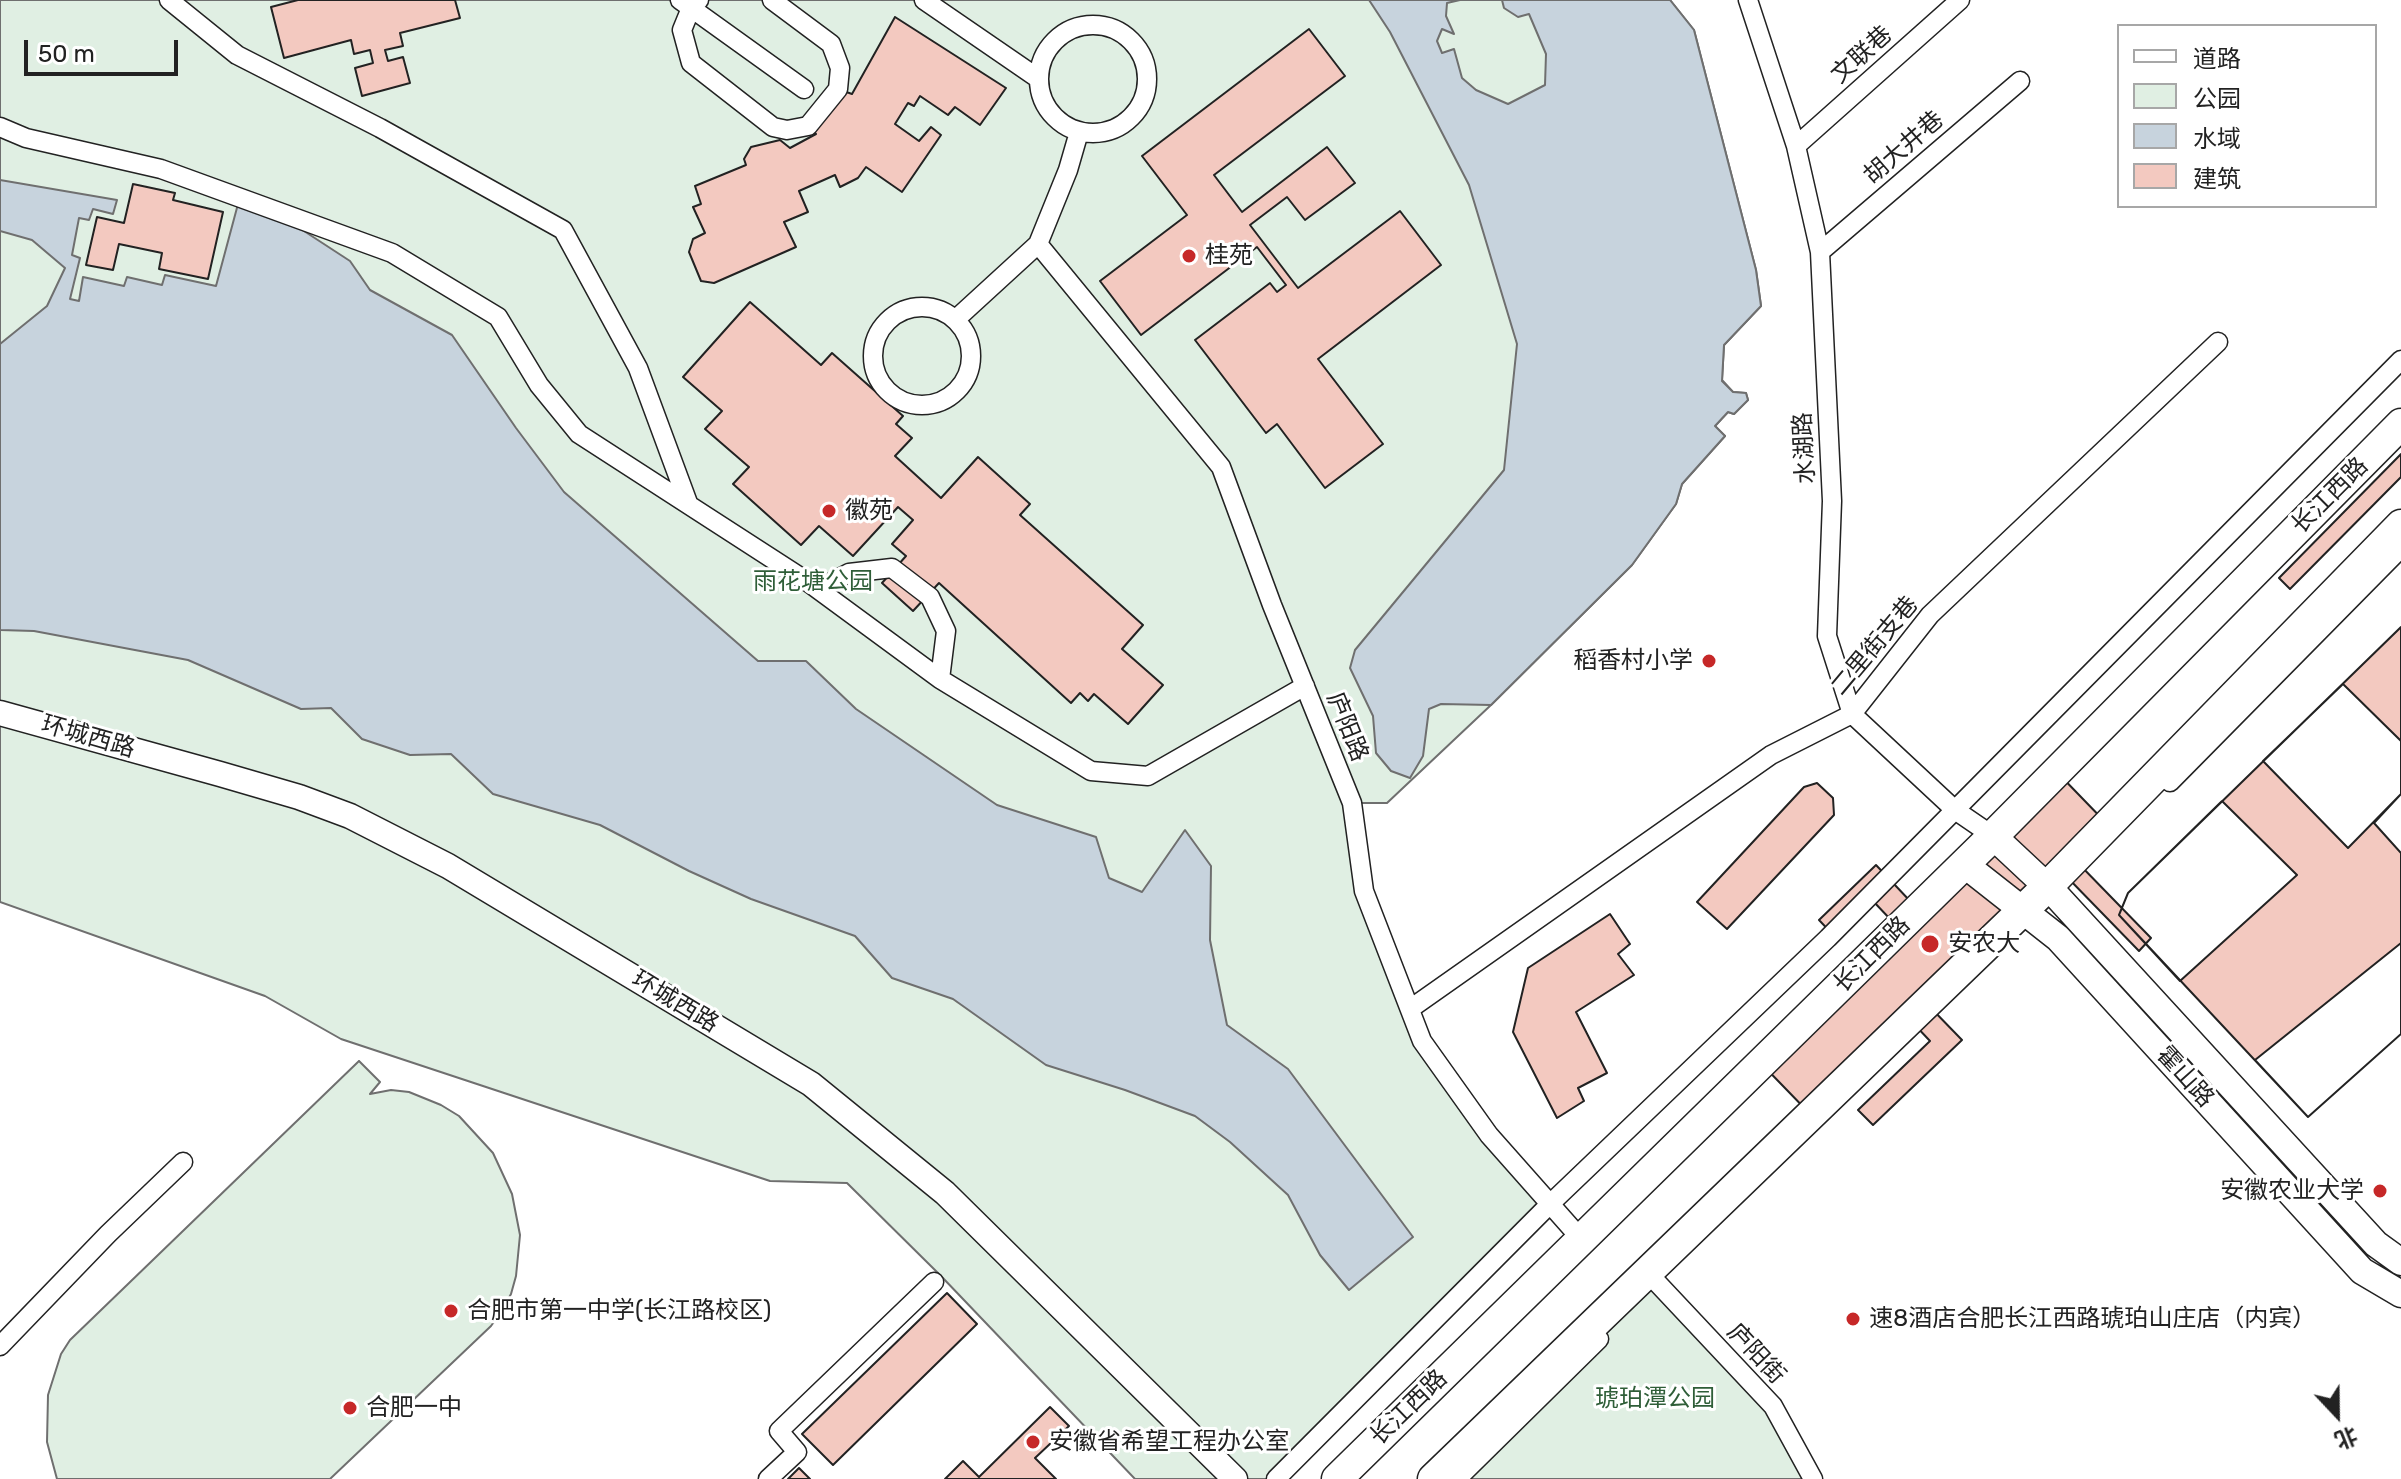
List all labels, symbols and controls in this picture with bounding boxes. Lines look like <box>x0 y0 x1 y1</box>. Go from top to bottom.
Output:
street label: 文联巷 <box>1826 20 1898 90</box>
scale bar <box>28 24 182 74</box>
legend <box>2117 24 2377 208</box>
text: 50 m <box>38 40 95 68</box>
text: 道路 <box>2193 45 2241 73</box>
text: 公园 <box>2193 85 2241 113</box>
street label: 胡大井巷 <box>1858 106 1950 190</box>
text: 水域 <box>2193 125 2241 153</box>
text: 建筑 <box>2193 165 2241 193</box>
place label: 桂苑 <box>1205 242 1253 270</box>
marker: 桂苑 <box>1180 247 1198 265</box>
street label: 水湖路 <box>1789 411 1821 485</box>
street label: 长江西路 <box>2286 452 2374 540</box>
place label: 徽苑 <box>845 497 893 525</box>
marker: 徽苑 <box>820 502 838 520</box>
park label: 雨花塘公园 <box>753 568 873 596</box>
street label: 二里街支巷 <box>1825 591 1925 701</box>
place label: 稻香村小学 <box>1573 647 1693 675</box>
marker: 稻香村小学 <box>1700 652 1718 670</box>
street label: 庐阳路 <box>1320 688 1374 766</box>
street label: 环城西路 <box>38 710 138 764</box>
street label: 长江西路 <box>1828 911 1916 999</box>
place label: 安农大 <box>1948 930 2020 958</box>
marker: 安农大 <box>1919 933 1941 955</box>
street label: 环城西路 <box>626 965 724 1039</box>
street label: 霍山路 <box>2150 1041 2220 1113</box>
place label: 安徽农业大学 <box>2220 1177 2364 1205</box>
marker: 安徽农业大学 <box>2371 1182 2389 1200</box>
place label: 合肥市第一中学(长江路校区) <box>467 1297 771 1325</box>
marker: 合肥市第一中学(长江路校区) <box>442 1302 460 1320</box>
place label: 速8酒店合肥长江西路琥珀山庄店（内宾） <box>1869 1305 2316 1333</box>
marker: 速8酒店合肥长江西路琥珀山庄店（内宾） <box>1844 1310 1862 1328</box>
street label: 庐阳街 <box>1721 1318 1791 1390</box>
street label: 长江西路 <box>1364 1364 1454 1452</box>
north arrow <box>2297 1375 2377 1455</box>
park label: 琥珀潭公园 <box>1595 1385 1715 1413</box>
place label: 合肥一中 <box>366 1394 462 1422</box>
marker: 合肥一中 <box>341 1399 359 1417</box>
text: 北 <box>2331 1421 2361 1454</box>
place label: 安徽省希望工程办公室 <box>1049 1428 1289 1456</box>
marker: 安徽省希望工程办公室 <box>1024 1433 1042 1451</box>

